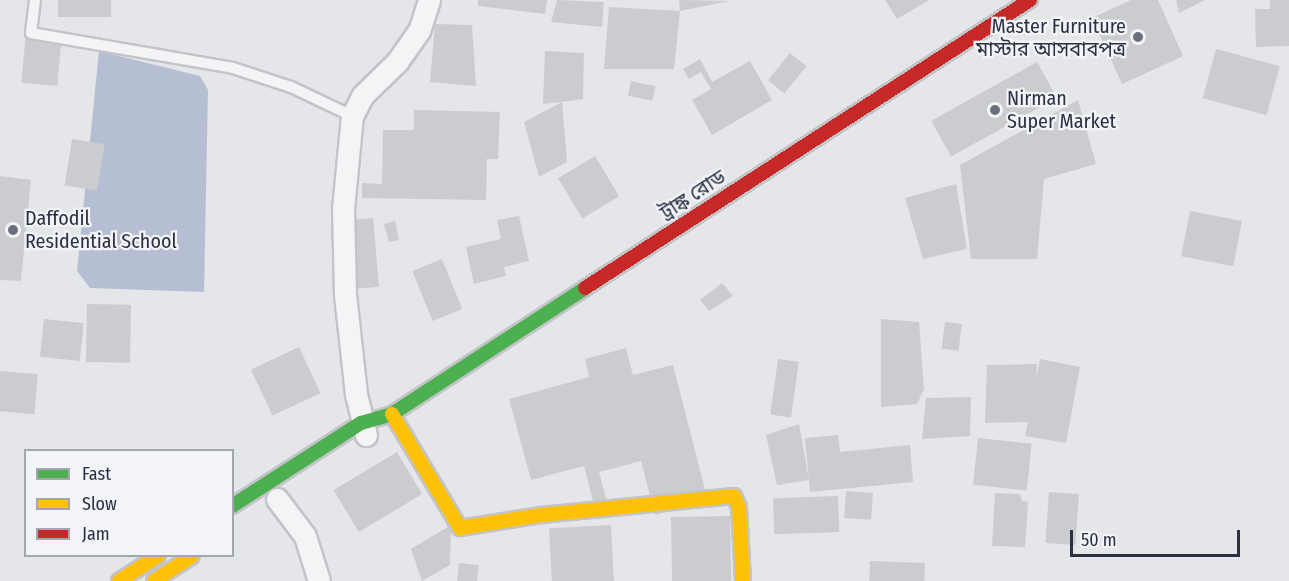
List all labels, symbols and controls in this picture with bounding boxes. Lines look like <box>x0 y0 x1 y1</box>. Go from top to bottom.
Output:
place label: Master Furniture মাস্টার আসবাবপত্র <box>976 14 1126 61</box>
marker: Master Furniture মাস্টার আসবাবপত্র <box>1131 30 1145 44</box>
place label: Nirman Super Market <box>1007 86 1116 133</box>
marker: Nirman Super Market <box>988 103 1002 117</box>
street label: ট্রাঙ্ক রোড <box>656 165 730 225</box>
place label: Daffodil Residential School <box>25 207 177 254</box>
marker: Daffodil Residential School <box>6 223 20 237</box>
legend <box>24 449 234 557</box>
text: Fast <box>82 463 111 485</box>
text: Slow <box>82 493 117 515</box>
scale bar <box>1073 518 1242 556</box>
text: Jam <box>82 523 110 545</box>
text: 50 m <box>1081 529 1117 551</box>

